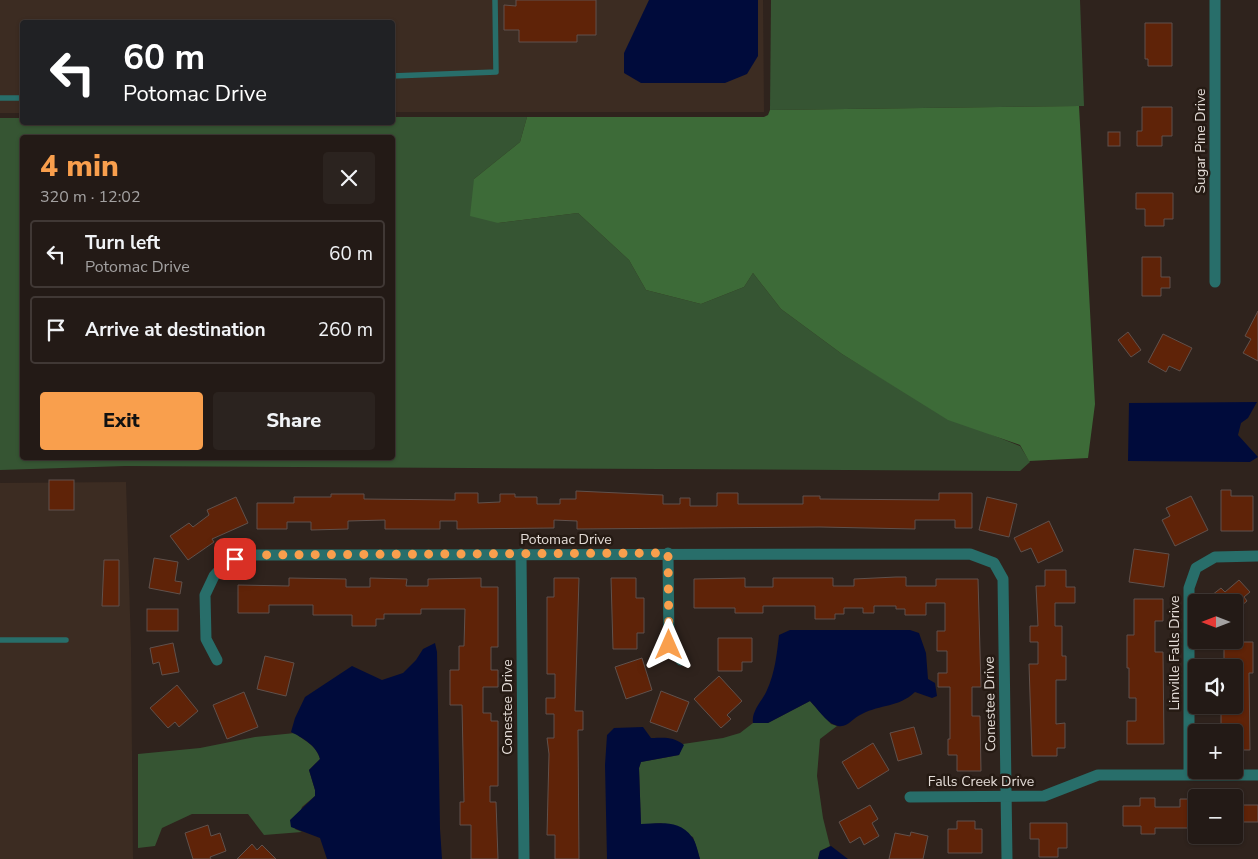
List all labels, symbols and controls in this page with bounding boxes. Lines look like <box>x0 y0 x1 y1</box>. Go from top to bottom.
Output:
text: 60 m <box>123 34 205 81</box>
icon: left <box>40 40 105 105</box>
text: Potomac Drive <box>123 79 267 109</box>
street label: Sugar Pine Drive <box>1191 88 1210 194</box>
text: 4 min <box>40 146 119 187</box>
button: close <box>323 152 375 204</box>
text: 320 m · 12:02 <box>40 186 141 208</box>
text: Turn left <box>85 230 160 256</box>
icon: left <box>42 240 70 268</box>
text: 60 m <box>329 241 373 267</box>
text: Potomac Drive <box>85 256 190 278</box>
icon: arrive <box>42 316 70 344</box>
text: Arrive at destination <box>85 317 266 343</box>
text: 260 m <box>318 317 373 343</box>
button: Exit <box>40 392 203 450</box>
button: Share <box>213 392 375 450</box>
street label: Potomac Drive <box>520 530 612 549</box>
pin <box>214 538 256 580</box>
icon: arrive <box>221 545 249 573</box>
north arrow <box>1188 594 1242 649</box>
map controls <box>1188 594 1243 844</box>
street label: Linville Falls Drive <box>1165 595 1184 711</box>
position arrow <box>642 618 694 670</box>
street label: Conestee Drive <box>980 656 1000 752</box>
street label: Conestee Drive <box>498 659 517 755</box>
button: sound <box>1188 659 1243 714</box>
button: + <box>1188 724 1243 779</box>
street label: Falls Creek Drive <box>928 772 1034 791</box>
button: − <box>1188 789 1243 844</box>

